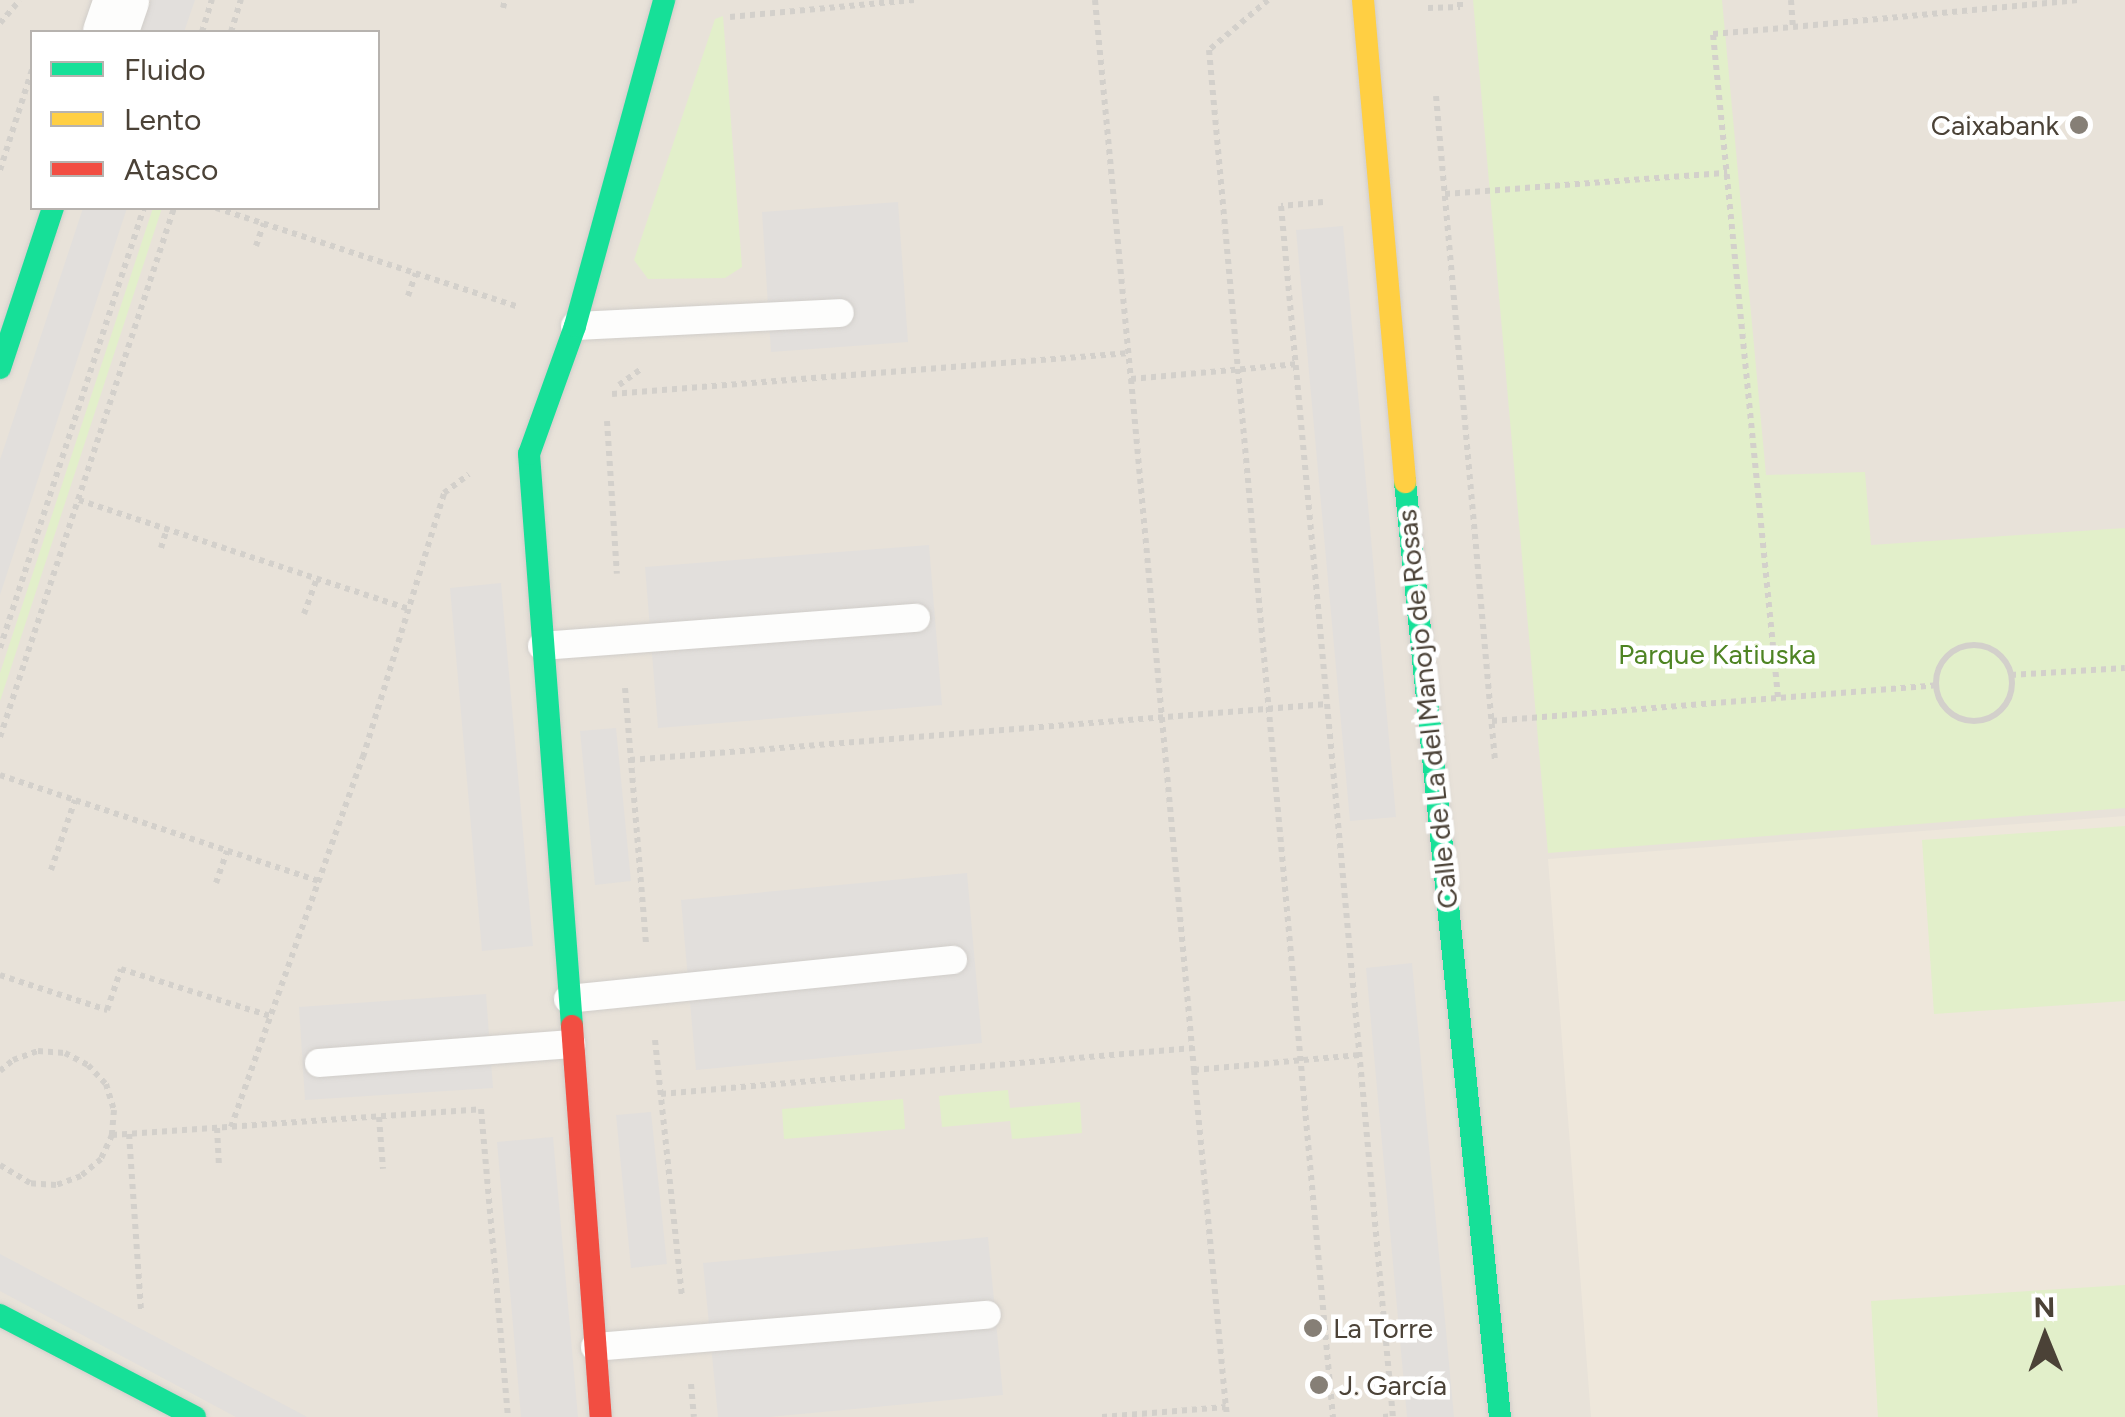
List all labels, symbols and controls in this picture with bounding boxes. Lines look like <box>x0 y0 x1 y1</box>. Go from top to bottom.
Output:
legend <box>30 30 380 210</box>
text: Fluido <box>124 51 206 88</box>
text: Lento <box>124 101 201 138</box>
place label: Caixabank <box>1931 108 2059 142</box>
marker: Caixabank <box>2068 114 2090 136</box>
text: Atasco <box>124 151 219 188</box>
street label: Calle de La del Manojo de Rosas <box>1389 508 1465 910</box>
park label: Parque Katiuska <box>1618 637 1816 671</box>
north arrow <box>1995 1287 2095 1387</box>
text: N <box>2033 1290 2056 1324</box>
place label: La Torre <box>1333 1311 1433 1345</box>
marker: La Torre <box>1302 1317 1324 1339</box>
place label: J. García <box>1339 1368 1447 1402</box>
marker: J. García <box>1308 1374 1330 1396</box>

